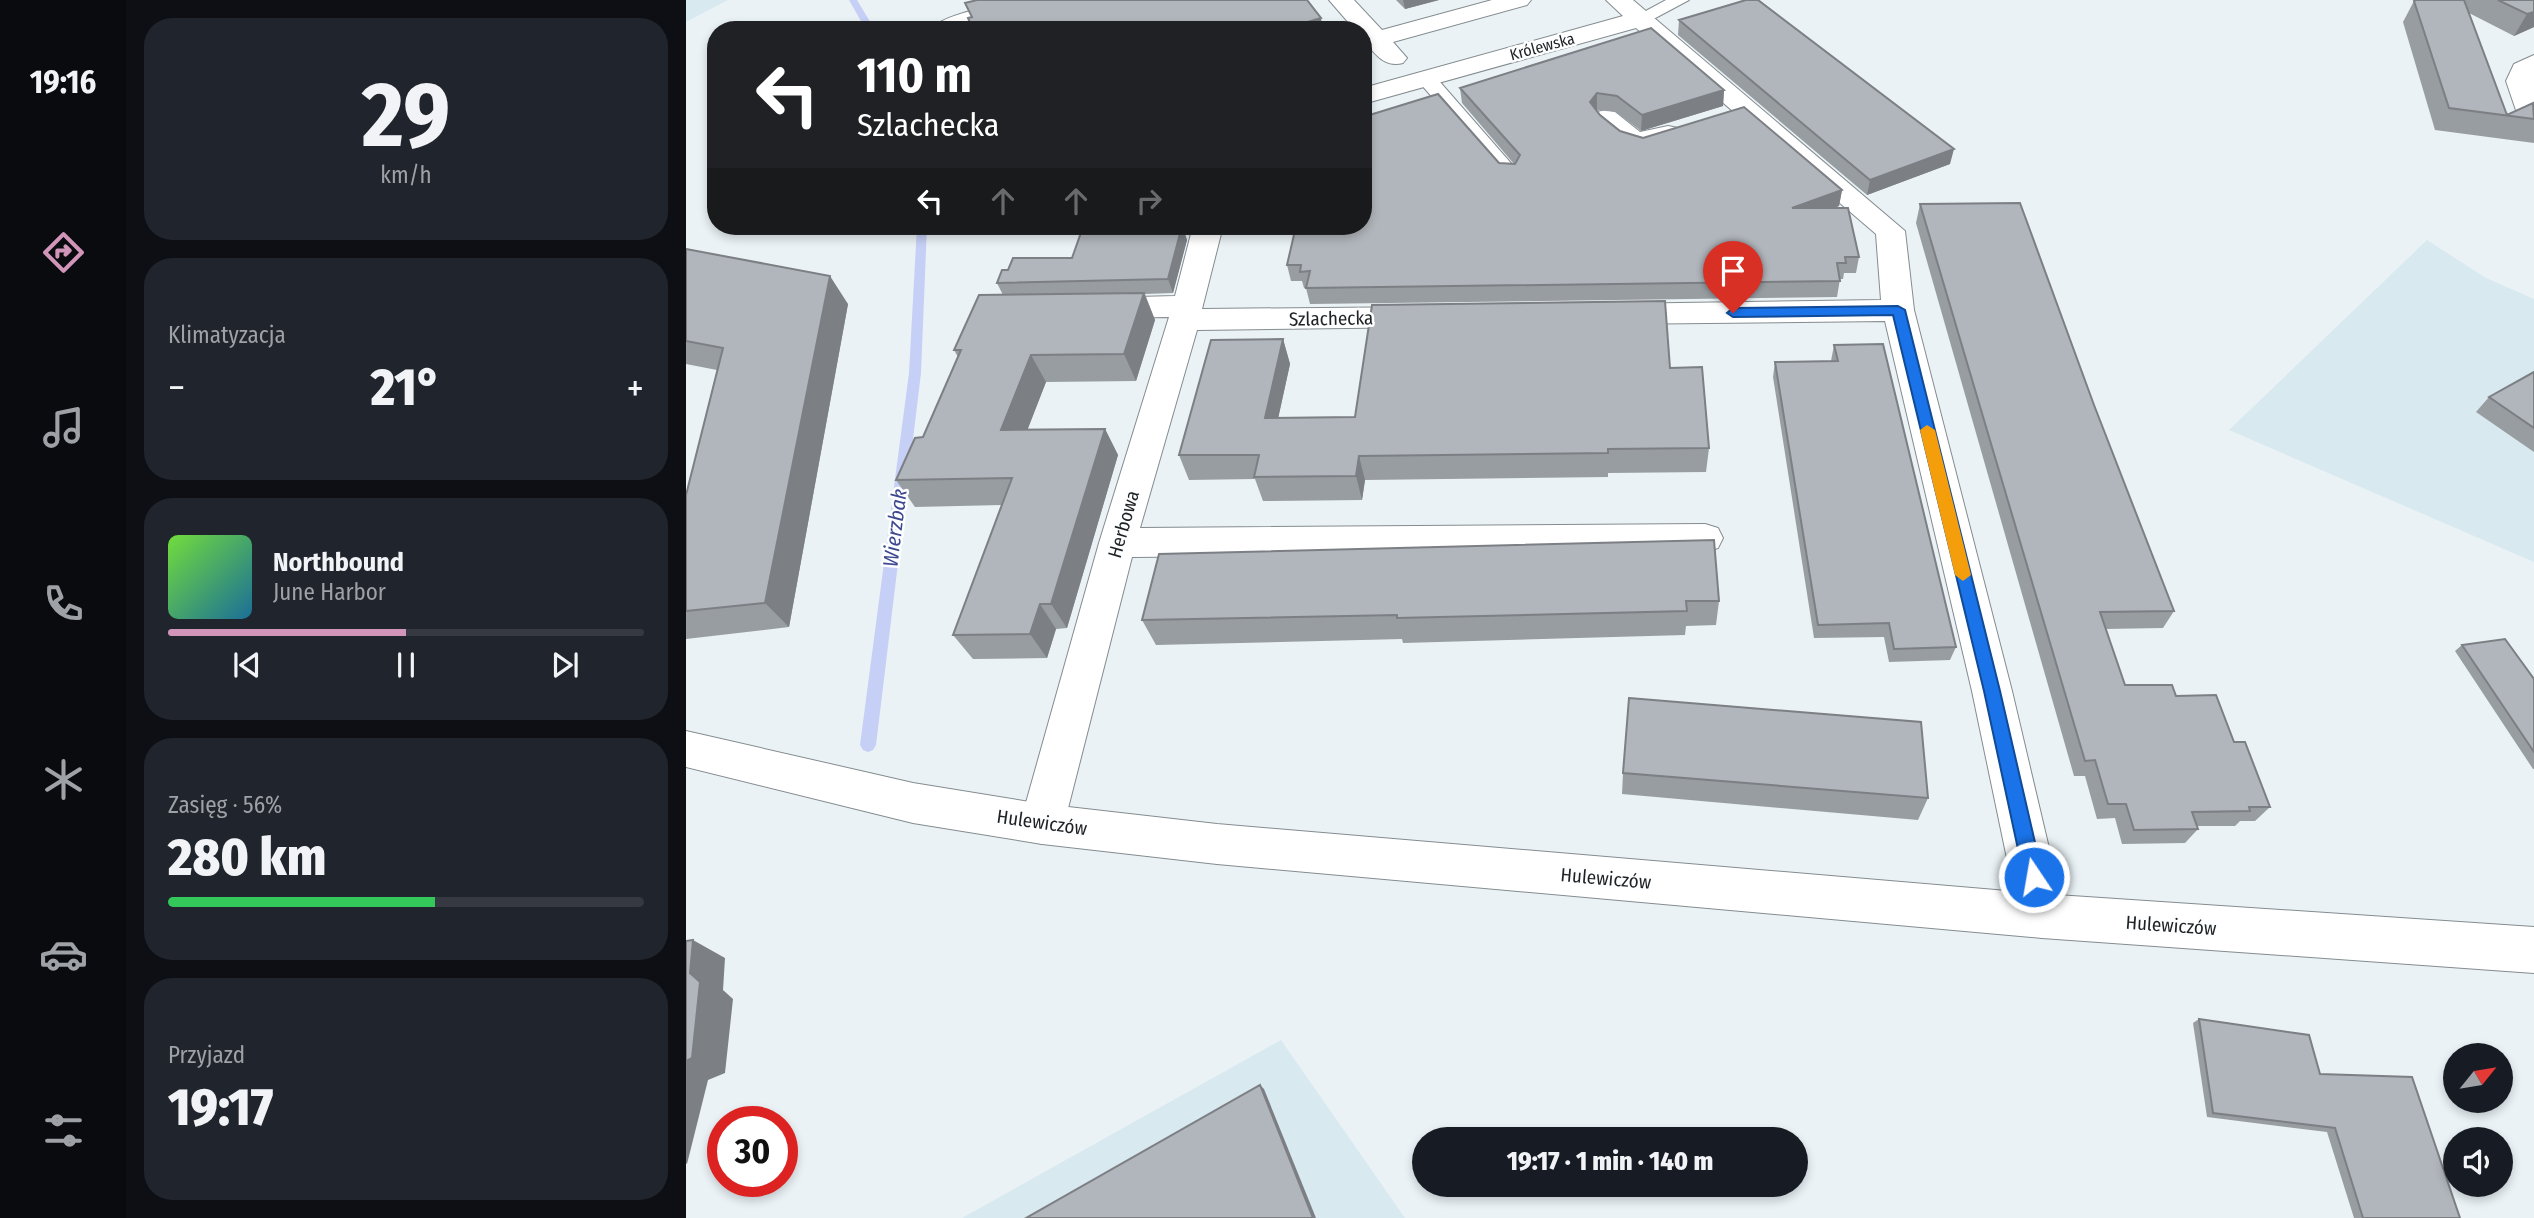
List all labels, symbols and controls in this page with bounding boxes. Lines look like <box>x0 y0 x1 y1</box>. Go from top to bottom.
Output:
street label: Królewska <box>1508 29 1577 64</box>
text: 110 m <box>857 46 972 105</box>
icon: left <box>742 49 833 140</box>
text: 29 <box>362 61 450 170</box>
text: 19:16 <box>30 63 96 101</box>
text: Szlachecka <box>857 106 999 144</box>
text: km/h <box>380 161 432 189</box>
icon: left <box>911 182 949 220</box>
icon: ahead <box>984 182 1022 220</box>
icon: ahead <box>1057 182 1095 220</box>
icon: right <box>1130 182 1168 220</box>
icon: directions <box>39 228 88 277</box>
pin <box>1703 241 1763 313</box>
icon: arrive <box>1714 252 1752 290</box>
street label: Szlachecka <box>1289 306 1373 331</box>
text: Klimatyzacja <box>168 321 286 349</box>
text: 21° <box>371 356 441 419</box>
text: − <box>168 365 185 411</box>
text: + <box>627 365 644 411</box>
icon: music <box>39 403 88 452</box>
water label: Wierzbak <box>877 487 913 569</box>
street label: Herbowa <box>1103 488 1144 561</box>
text: Northbound <box>273 547 404 578</box>
text: June Harbor <box>273 578 386 606</box>
icon: phone <box>39 579 88 628</box>
icon: previous <box>228 646 266 684</box>
icon: pause <box>387 646 425 684</box>
icon: next <box>546 646 584 684</box>
icon: climate <box>39 755 88 804</box>
text: Zasięg · 56% <box>168 791 282 819</box>
street label: Hulewiczów <box>995 805 1089 840</box>
text: 280 km <box>168 826 326 889</box>
position arrow <box>1997 840 2071 914</box>
street label: Hulewiczów <box>1560 863 1653 894</box>
street label: Hulewiczów <box>2125 911 2218 940</box>
icon: car <box>39 930 88 979</box>
text: Przyjazd <box>168 1041 245 1069</box>
north arrow <box>2443 1043 2513 1113</box>
map controls <box>2443 1043 2513 1197</box>
text: 19:17 <box>168 1076 273 1139</box>
icon: filters <box>39 1106 88 1155</box>
speed limit sign: 30 <box>707 1106 798 1197</box>
button: sound <box>2443 1127 2513 1197</box>
text: 19:17 · 1 min · 140 m <box>1507 1146 1713 1177</box>

